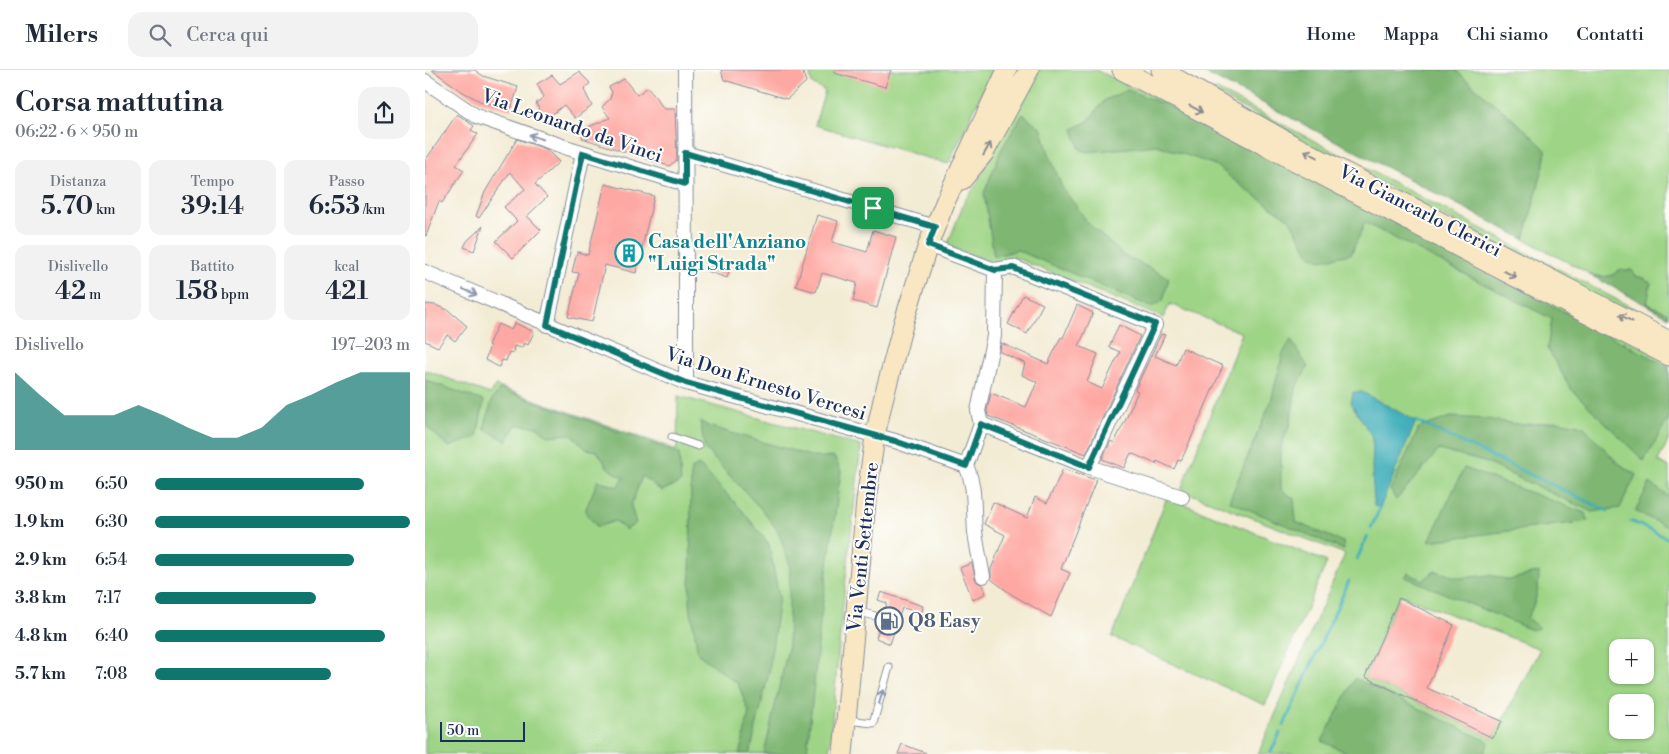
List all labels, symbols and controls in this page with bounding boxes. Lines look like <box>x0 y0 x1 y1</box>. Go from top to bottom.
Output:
search box <box>128 12 478 57</box>
text: Milers <box>25 20 98 50</box>
icon: search <box>146 21 174 49</box>
text: Cerca qui <box>186 23 269 47</box>
text: Home <box>1306 23 1356 46</box>
text: Mappa <box>1384 23 1439 46</box>
text: Chi siamo <box>1467 23 1548 46</box>
text: Contatti <box>1576 23 1644 46</box>
street label: Via Leonardo da Vinci <box>477 83 666 168</box>
text: Corsa mattutina <box>15 85 224 120</box>
button: share <box>358 87 410 139</box>
one-way arrow <box>1189 104 1204 114</box>
text: 06:22 · 6 × 950 m <box>15 122 138 142</box>
one-way arrow <box>529 132 545 141</box>
one-way arrow <box>982 142 992 156</box>
one-way arrow <box>1304 149 1319 158</box>
street label: Via Giancarlo Clerici <box>1334 159 1506 263</box>
text: Distanza <box>50 173 106 191</box>
text: Tempo <box>191 173 234 191</box>
text: Passo <box>329 173 365 191</box>
pin <box>852 187 894 229</box>
text: 5.70 <box>41 191 93 222</box>
text: 39:14 <box>181 191 244 222</box>
text: 6:53 <box>308 191 360 222</box>
icon: arrive <box>859 194 887 222</box>
text: km <box>93 201 116 219</box>
text: /km <box>360 201 385 219</box>
place label: Casa dell'Anziano "Luigi Strada" <box>648 230 806 276</box>
building icon: Casa dell'Anziano "Luigi Strada" <box>614 238 644 268</box>
text: Dislivello <box>48 258 108 276</box>
text: Battito <box>191 258 234 276</box>
text: kcal <box>334 258 360 276</box>
one-way arrow <box>1503 269 1518 279</box>
text: 42 <box>55 276 86 307</box>
text: 158 <box>176 276 218 307</box>
text: 421 <box>325 276 368 307</box>
text: m <box>86 286 101 304</box>
text: bpm <box>218 286 249 304</box>
one-way arrow <box>462 287 477 297</box>
one-way arrow <box>1619 313 1634 322</box>
text: Dislivello <box>15 335 84 355</box>
text: 197–203 m <box>331 335 410 355</box>
street label: Via Don Ernesto Vercesi <box>662 342 869 426</box>
street label: Via Venti Settembre <box>842 461 884 634</box>
text: 950 m <box>15 474 64 494</box>
text: 6:50 <box>95 474 128 494</box>
text: 1.9 km <box>15 512 64 532</box>
text: 6:30 <box>95 512 128 532</box>
text: 2.9 km <box>15 550 66 570</box>
text: 6:54 <box>95 550 127 570</box>
text: 3.8 km <box>15 588 66 608</box>
text: 7:17 <box>95 588 121 608</box>
fuel station icon: Q8 Easy <box>874 606 904 636</box>
place label: Q8 Easy <box>908 609 981 633</box>
text: 4.8 km <box>15 626 67 646</box>
text: 6:40 <box>95 626 128 646</box>
map controls <box>1609 639 1654 739</box>
button: + <box>1609 639 1654 684</box>
text: 5.7 km <box>15 664 66 684</box>
text: 7:08 <box>95 664 127 684</box>
one-way arrow <box>876 689 886 705</box>
button: − <box>1609 694 1654 739</box>
scale bar <box>440 719 525 742</box>
text: 50 m <box>447 722 479 740</box>

